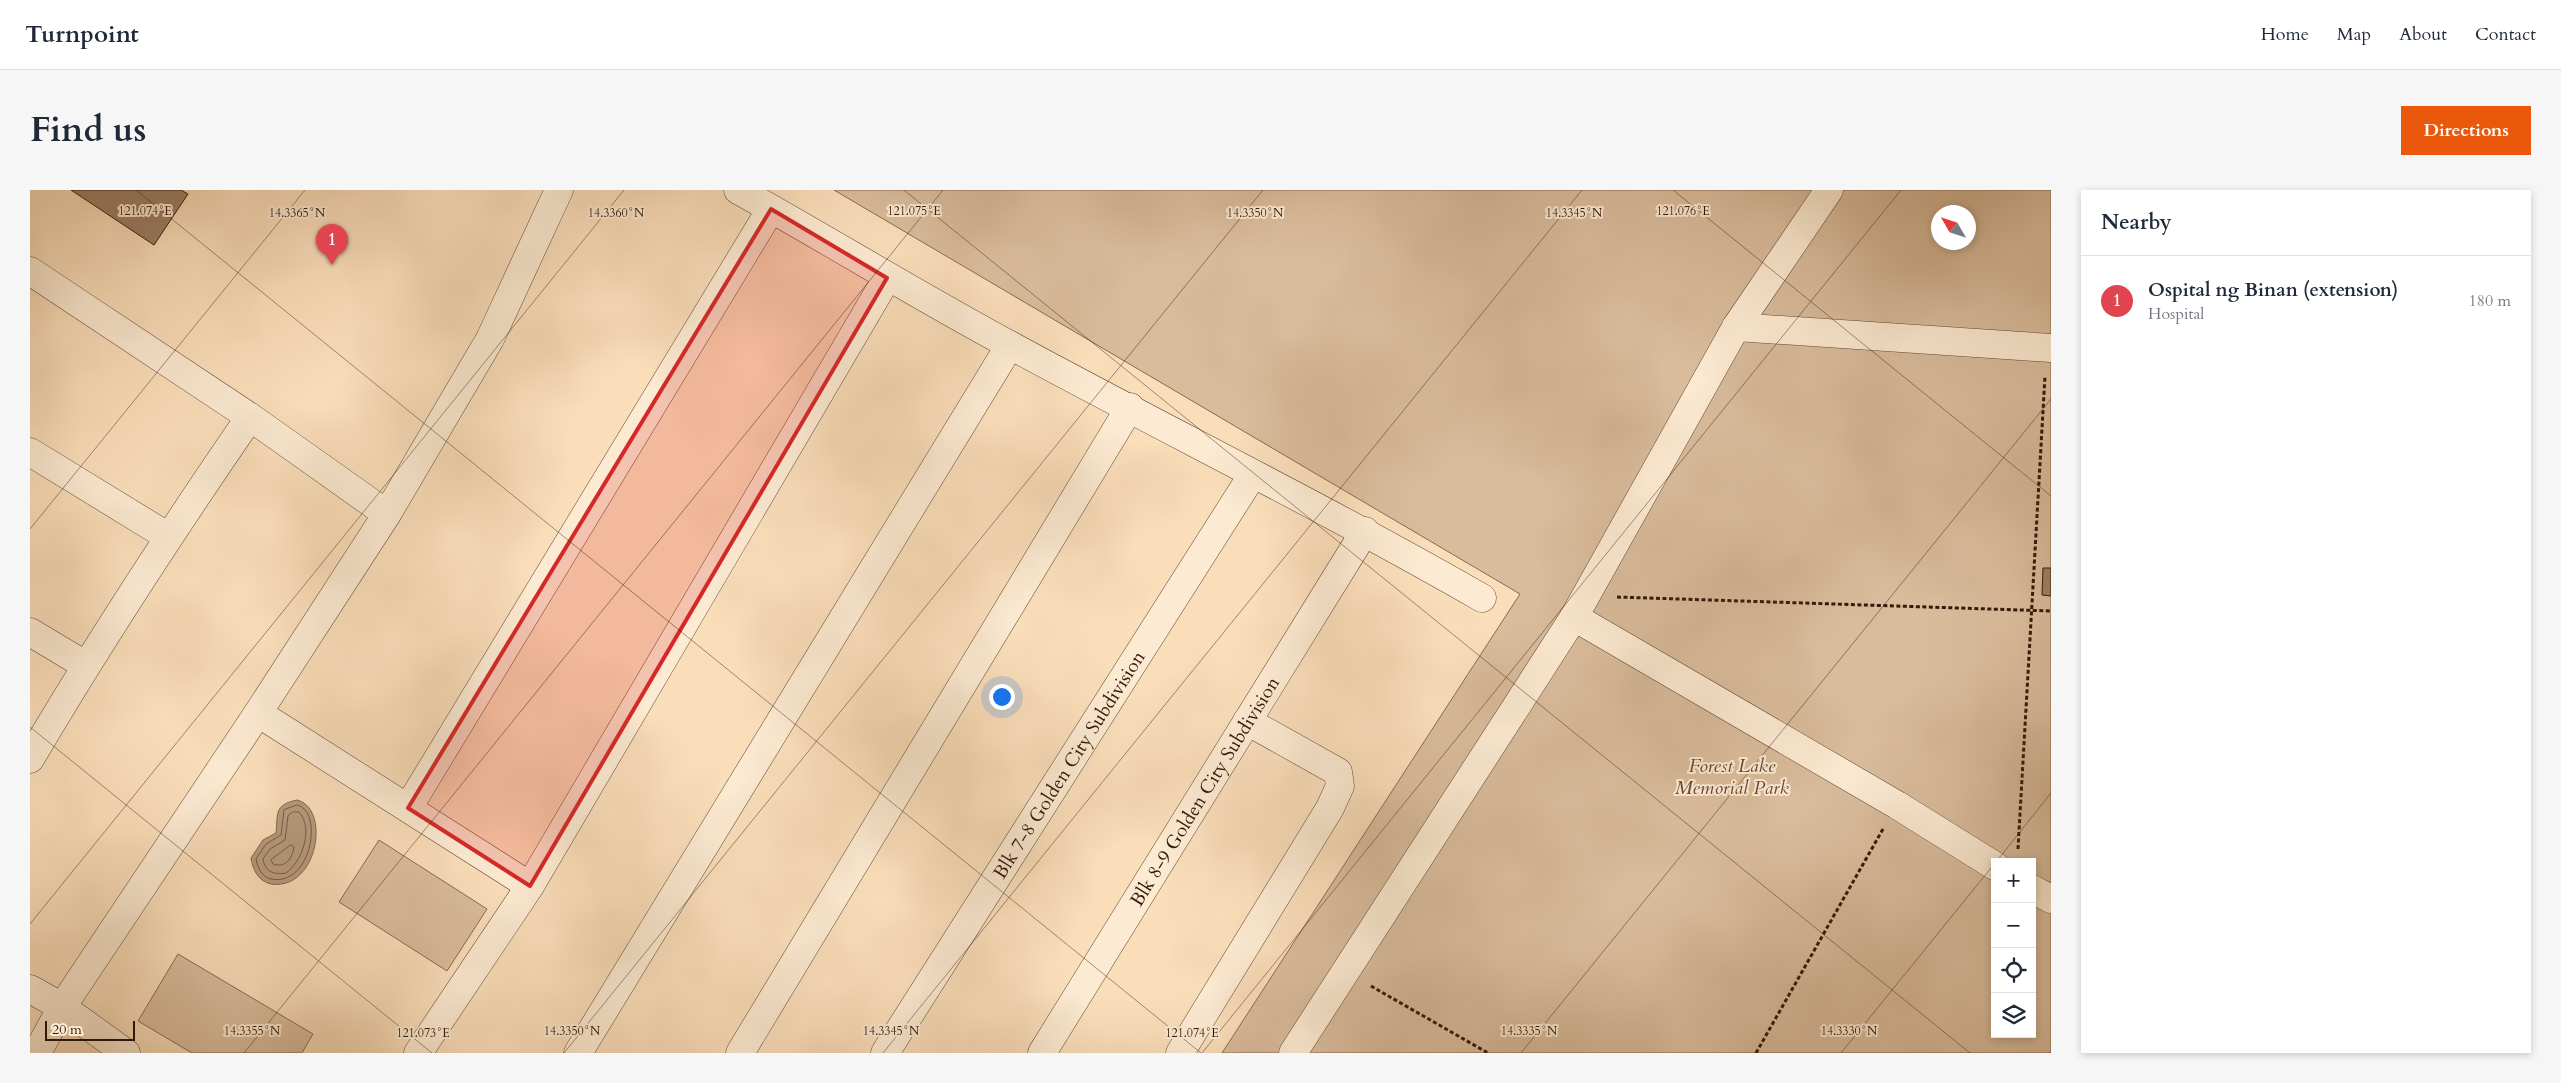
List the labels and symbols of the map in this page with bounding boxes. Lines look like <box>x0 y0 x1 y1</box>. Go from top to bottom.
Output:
text: 121.074°E <box>118 203 172 219</box>
text: 121.075°E <box>887 203 941 219</box>
text: 121.076°E <box>1656 203 1710 219</box>
text: 14.3365°N <box>269 205 326 221</box>
text: 14.3360°N <box>588 205 645 221</box>
text: 14.3350°N <box>1227 205 1284 221</box>
text: 14.3345°N <box>1546 205 1603 221</box>
north arrow <box>1931 205 1976 250</box>
pin: 1 <box>316 224 348 265</box>
street label: Blk 7-8 Golden City Subdivision <box>987 646 1152 884</box>
street label: Blk 8-9 Golden City Subdivision <box>1124 672 1286 911</box>
your location <box>989 684 1015 710</box>
park label: Forest Lake Memorial Park <box>1675 753 1790 801</box>
scale bar <box>45 1018 135 1041</box>
text: 14.3355°N <box>224 1023 281 1039</box>
text: 14.3350°N <box>544 1023 601 1039</box>
text: 14.3345°N <box>863 1023 920 1039</box>
text: 14.3335°N <box>1501 1023 1558 1039</box>
text: 14.3330°N <box>1821 1023 1878 1039</box>
text: 121.073°E <box>396 1025 450 1041</box>
text: 121.074°E <box>1165 1025 1219 1041</box>

